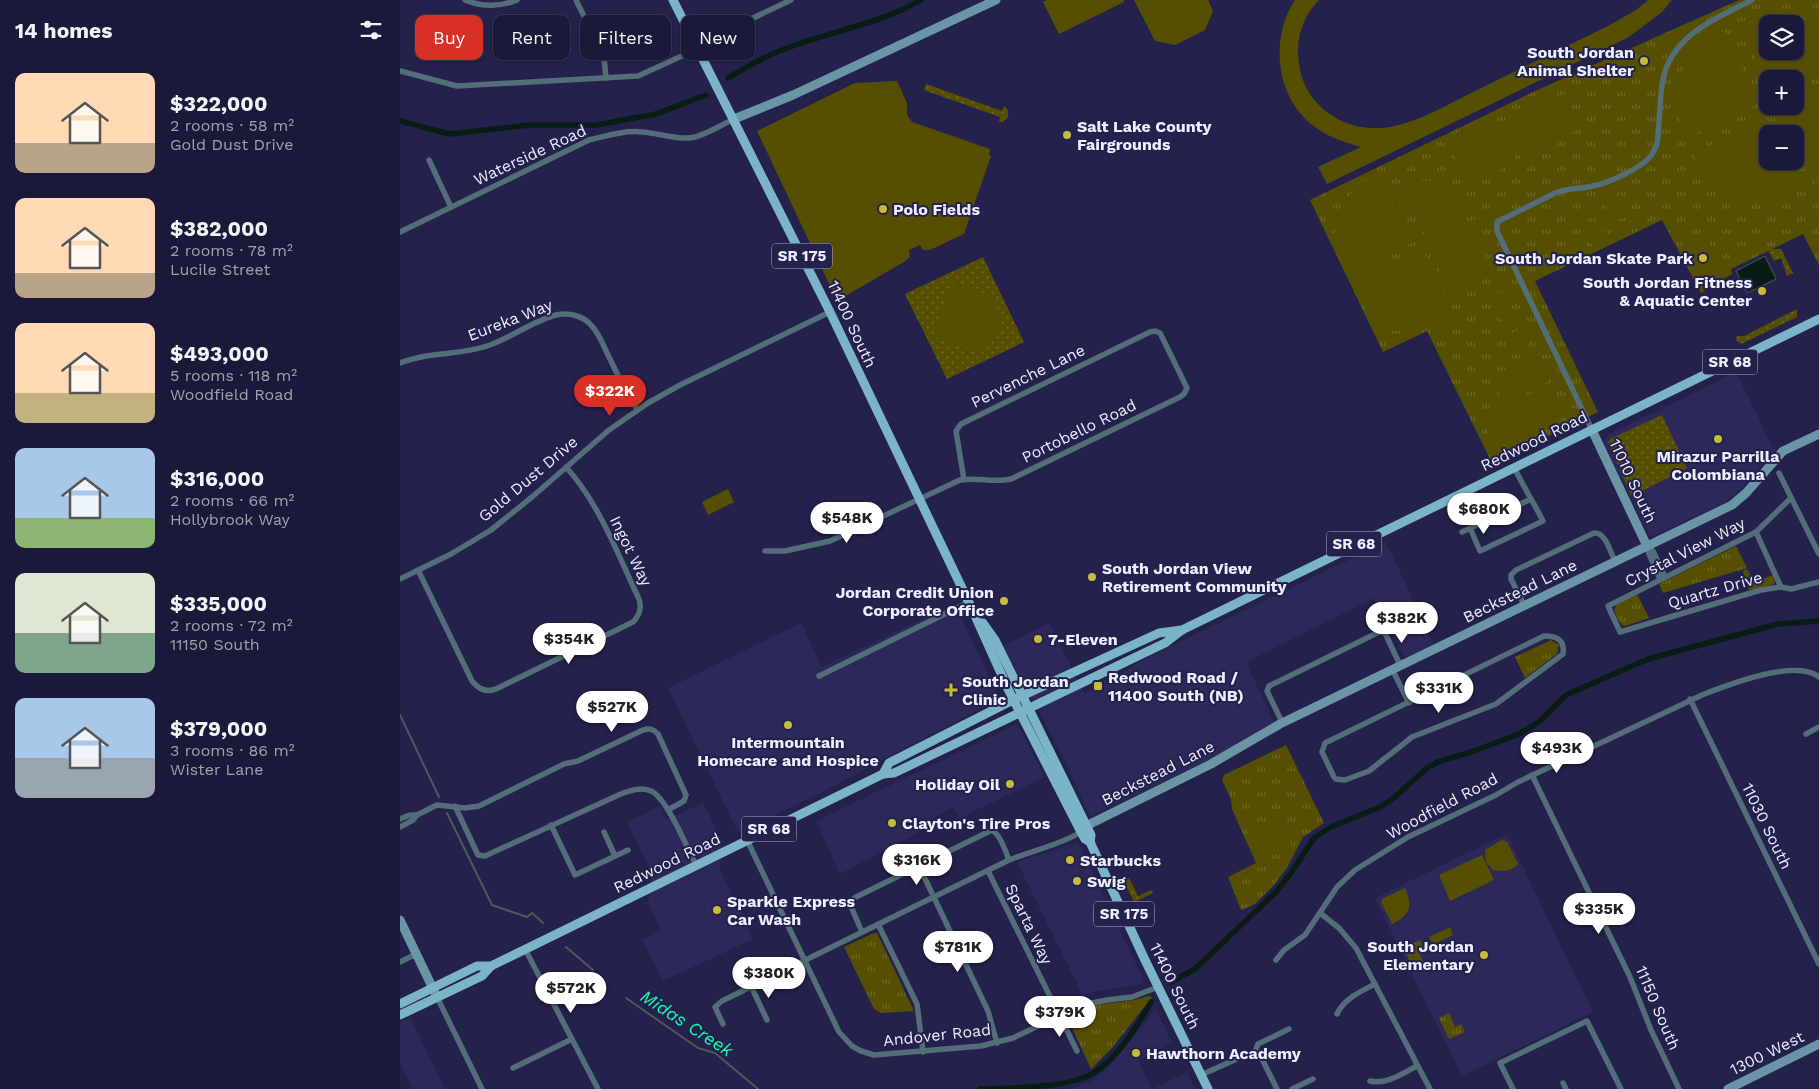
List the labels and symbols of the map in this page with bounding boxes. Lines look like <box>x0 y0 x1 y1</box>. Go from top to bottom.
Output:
place label: South Jordan Animal Shelter <box>1517 43 1634 80</box>
marker: South Jordan Animal Shelter <box>1638 55 1650 67</box>
place label: Salt Lake County Fairgrounds <box>1077 117 1213 154</box>
street label: Waterside Road <box>471 121 589 189</box>
marker: Salt Lake County Fairgrounds <box>1061 129 1073 141</box>
place label: Polo Fields <box>893 200 980 219</box>
marker: Polo Fields <box>877 203 889 215</box>
road number: SR 175 <box>772 244 832 268</box>
place label: South Jordan Skate Park <box>1495 249 1693 268</box>
marker: South Jordan Skate Park <box>1697 252 1709 264</box>
place label: South Jordan Fitness & Aquatic Center <box>1583 273 1752 310</box>
street label: 11400 South <box>824 277 880 371</box>
marker: South Jordan Fitness & Aquatic Center <box>1756 285 1768 297</box>
street label: Eureka Way <box>465 295 556 345</box>
street label: Pervenche Lane <box>968 340 1088 412</box>
road number: SR 68 <box>1702 350 1758 374</box>
pin: $322K <box>575 374 645 417</box>
street label: Portobello Road <box>1019 395 1139 467</box>
street label: Redwood Road <box>1477 407 1591 475</box>
street label: Gold Dust Drive <box>475 432 581 526</box>
marker: Mirazur Parrilla Colombiana <box>1712 433 1724 445</box>
street label: 11010 South <box>1605 436 1661 526</box>
place label: Mirazur Parrilla Colombiana <box>1657 447 1780 484</box>
pin: $680K <box>1449 492 1519 535</box>
pin: $548K <box>812 502 882 544</box>
street label: Ingot Way <box>606 513 656 590</box>
street label: Crystal View Way <box>1622 513 1749 591</box>
road number: SR 68 <box>1326 532 1382 556</box>
street label: Beckstead Lane <box>1460 555 1580 627</box>
place label: South Jordan View Retirement Community <box>1102 559 1288 596</box>
street label: Quartz Drive <box>1666 567 1764 613</box>
marker: South Jordan View Retirement Community <box>1086 571 1098 583</box>
place label: Jordan Credit Union Corporate Office <box>835 583 994 620</box>
marker: Jordan Credit Union Corporate Office <box>998 595 1010 607</box>
pin: $382K <box>1367 602 1437 644</box>
pin: $354K <box>534 622 604 665</box>
place label: 7-Eleven <box>1048 630 1118 649</box>
marker: 7-Eleven <box>1032 633 1044 645</box>
place label: Redwood Road / 11400 South (NB) <box>1108 668 1244 705</box>
place label: South Jordan Clinic <box>962 672 1069 709</box>
pin: $331K <box>1404 672 1474 714</box>
marker: Redwood Road / 11400 South (NB) <box>1092 680 1104 692</box>
marker: South Jordan Clinic <box>944 683 958 697</box>
pin: $527K <box>577 690 647 733</box>
marker: Intermountain Homecare and Hospice <box>782 719 794 731</box>
pin: $493K <box>1522 732 1592 774</box>
place label: Intermountain Homecare and Hospice <box>697 733 879 770</box>
street label: Beckstead Lane <box>1098 736 1218 810</box>
street label: Woodfield Road <box>1383 769 1501 843</box>
place label: Holiday Oil <box>915 775 1001 794</box>
marker: Holiday Oil <box>1004 778 1016 790</box>
street label: 11030 South <box>1738 780 1796 872</box>
place label: Clayton's Tire Pros <box>902 814 1051 833</box>
road number: SR 68 <box>742 816 796 842</box>
marker: Clayton's Tire Pros <box>886 817 898 829</box>
street label: Redwood Road <box>610 829 724 897</box>
pin: $316K <box>882 844 952 886</box>
place label: Starbucks <box>1080 851 1161 870</box>
marker: Starbucks <box>1064 854 1076 866</box>
place label: Swig <box>1087 872 1125 891</box>
marker: Swig <box>1071 875 1083 887</box>
street label: Sparta Way <box>1001 881 1057 968</box>
place label: Sparkle Express Car Wash <box>727 892 856 929</box>
pin: $335K <box>1564 892 1634 935</box>
road number: SR 175 <box>1094 902 1154 926</box>
marker: Sparkle Express Car Wash <box>711 904 723 916</box>
pin: $781K <box>923 930 993 973</box>
place label: South Jordan Elementary <box>1367 937 1475 974</box>
street label: 11400 South <box>1146 940 1204 1032</box>
marker: South Jordan Elementary <box>1478 949 1490 961</box>
pin: $380K <box>734 956 804 999</box>
street label: 11150 South <box>1632 963 1684 1053</box>
pin: $572K <box>536 972 606 1014</box>
water label: Midas Creek <box>637 985 738 1061</box>
pin: $379K <box>1025 996 1095 1038</box>
street label: Andover Road <box>882 1020 992 1050</box>
street label: 1300 West <box>1727 1027 1807 1079</box>
place label: Hawthorn Academy <box>1146 1044 1302 1063</box>
marker: Hawthorn Academy <box>1130 1047 1142 1059</box>

